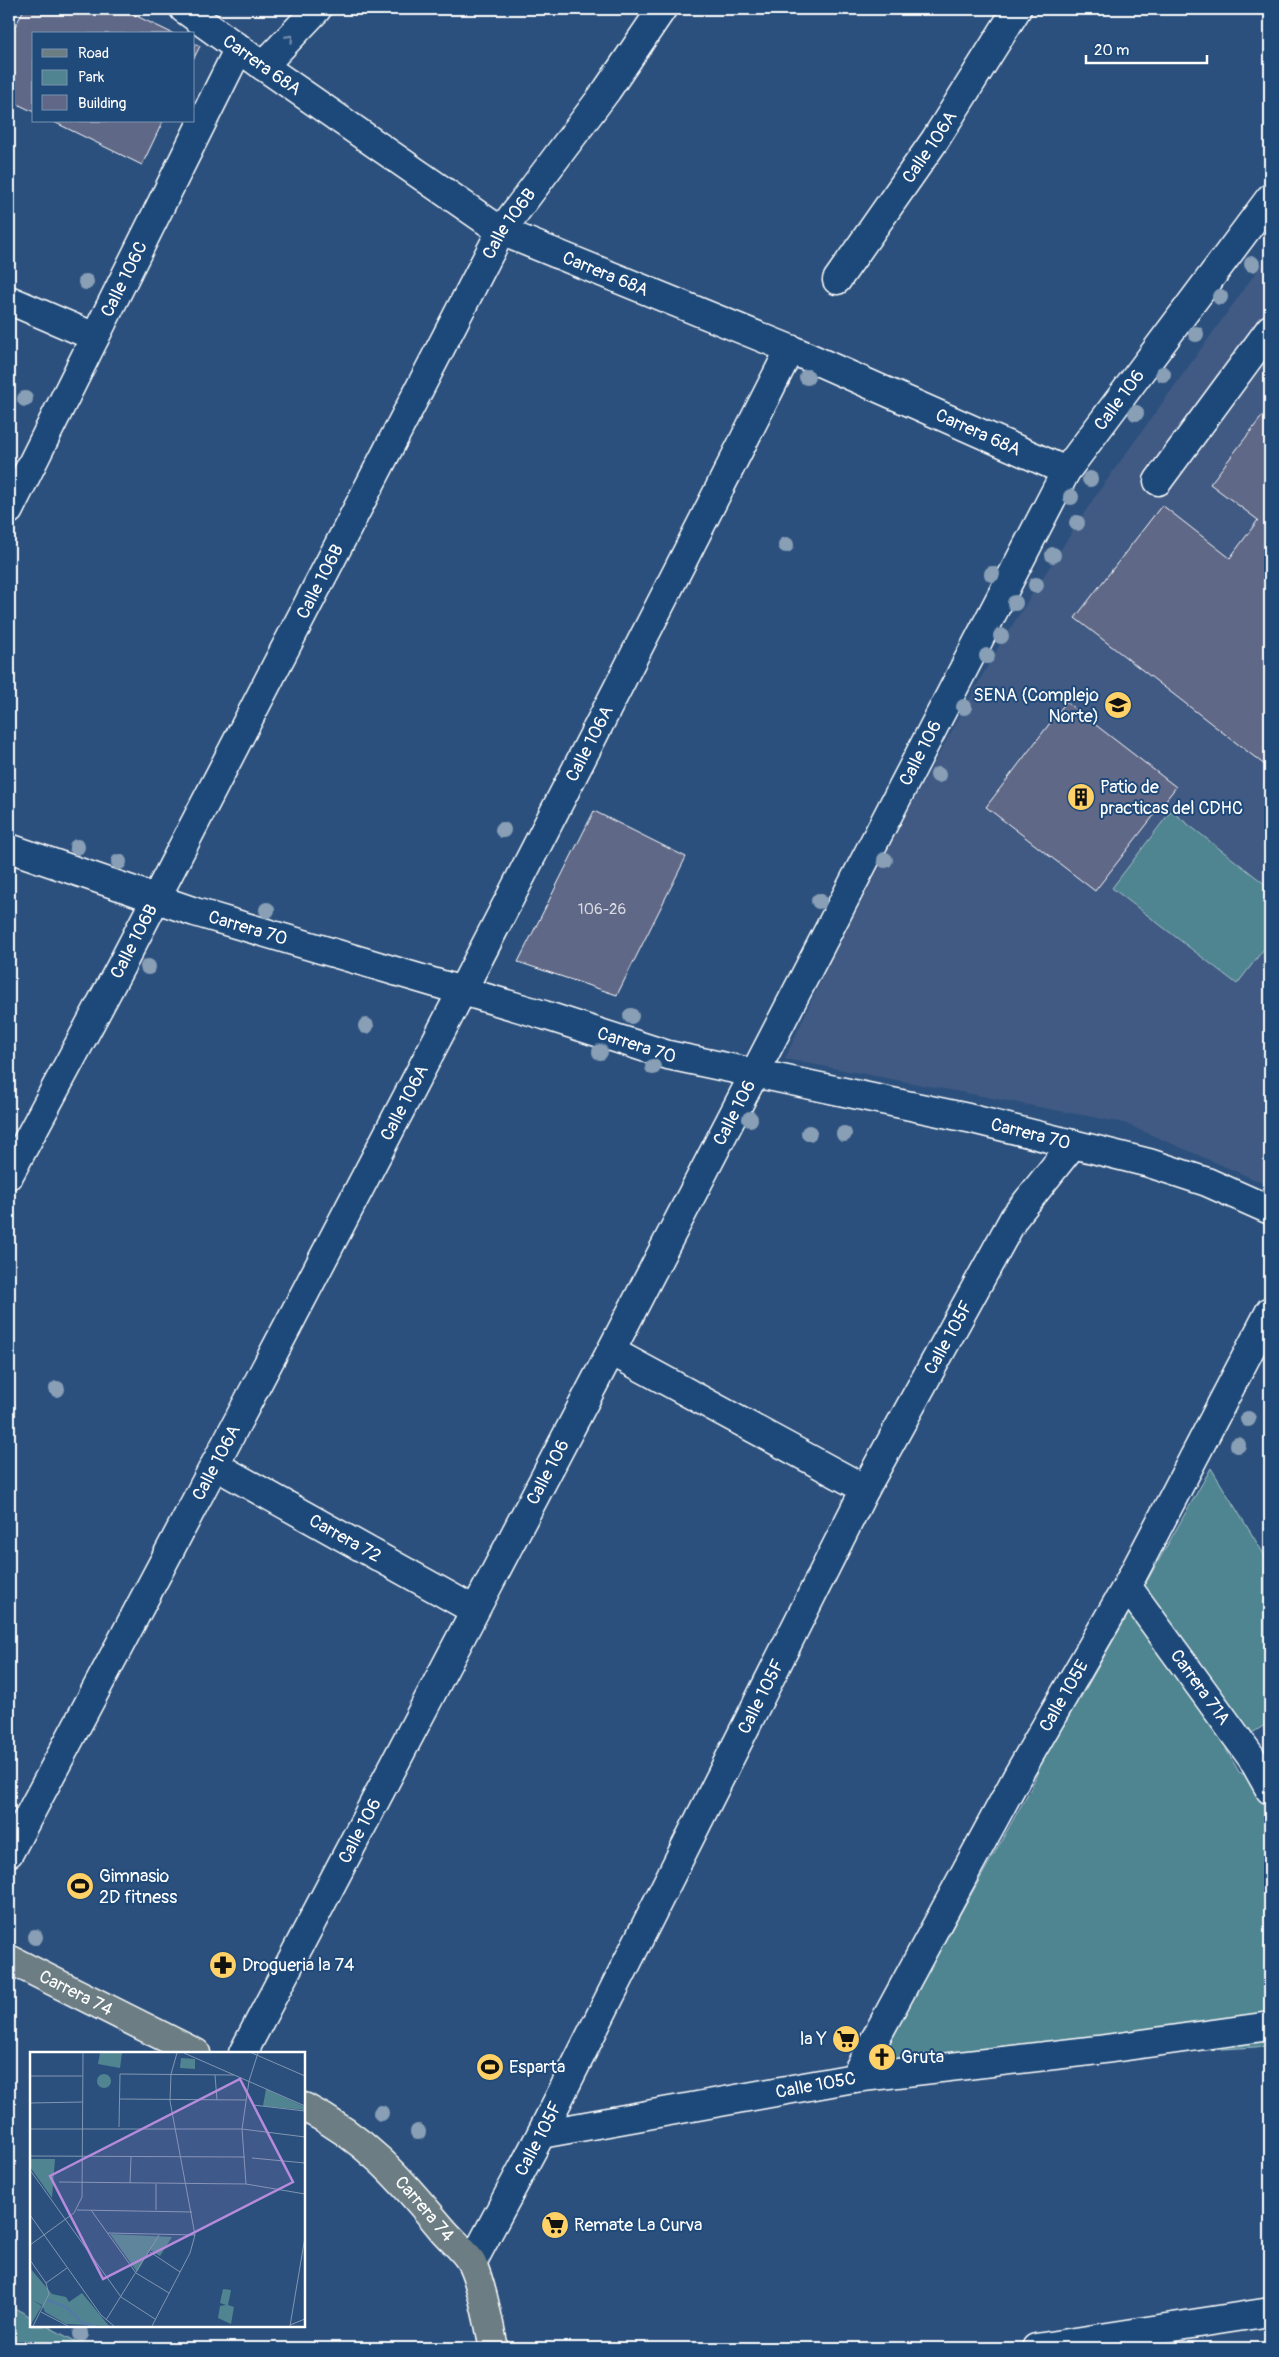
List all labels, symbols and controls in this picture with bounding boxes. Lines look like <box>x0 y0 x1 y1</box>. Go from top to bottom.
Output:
street label: Carrera 68A <box>218 29 306 101</box>
legend <box>32 32 195 122</box>
scale bar <box>1086 32 1208 64</box>
one-way arrow <box>284 34 293 43</box>
text: 20 m <box>1094 41 1129 60</box>
text: Road <box>78 44 109 63</box>
text: Park <box>78 68 105 87</box>
text: Building <box>78 94 126 113</box>
street label: Calle 106A <box>897 106 962 188</box>
street label: Calle 106B <box>477 183 541 263</box>
street label: Calle 106C <box>95 237 153 321</box>
street label: Carrera 68A <box>559 246 652 302</box>
street label: Calle 106 <box>1089 365 1149 435</box>
street label: Carrera 68A <box>932 403 1025 461</box>
street label: Calle 106B <box>291 540 349 623</box>
place label: SENA (Complejo Norte) <box>973 684 1099 728</box>
school or university icon: SENA (Complejo Norte) <box>1103 690 1133 720</box>
street label: Calle 106A <box>560 701 618 786</box>
street label: Calle 106 <box>894 716 947 790</box>
place label: Patio de practicas del CDHC <box>1100 776 1243 820</box>
building icon: Patio de practicas del CDHC <box>1066 782 1096 812</box>
street label: Calle 106B <box>105 900 163 983</box>
house number: 106-26 <box>578 900 626 919</box>
street label: Carrera 70 <box>206 905 290 950</box>
street label: Carrera 70 <box>594 1021 678 1068</box>
street label: Calle 106A <box>375 1061 433 1145</box>
street label: Calle 106 <box>708 1076 761 1149</box>
street label: Carrera 70 <box>988 1113 1073 1155</box>
street label: Calle 105F <box>919 1296 978 1378</box>
street label: Calle 106A <box>187 1420 246 1504</box>
street label: Calle 106 <box>521 1435 574 1509</box>
street label: Carrera 72 <box>305 1509 385 1567</box>
street label: Carrera 71A <box>1165 1645 1236 1730</box>
street label: Calle 105F <box>732 1655 789 1738</box>
street label: Calle 105E <box>1034 1656 1093 1736</box>
street label: Calle 106 <box>333 1794 386 1867</box>
place label: Gimnasio 2D fitness <box>99 1865 177 1909</box>
sports icon: Gimnasio 2D fitness <box>65 1871 95 1901</box>
pharmacy icon: Drogueria la 74 <box>208 1950 238 1980</box>
place label: Drogueria la 74 <box>242 1954 355 1977</box>
street label: Carrera 74 <box>35 1965 117 2021</box>
supermarket icon: la Y <box>831 2024 861 2054</box>
place label: la Y <box>800 2028 828 2051</box>
church icon: Gruta <box>867 2042 897 2072</box>
place label: Gruta <box>901 2046 944 2069</box>
inset map <box>30 2052 305 2327</box>
sports icon: Esparta <box>475 2052 505 2082</box>
place label: Esparta <box>509 2056 565 2079</box>
street label: Calle 105C <box>774 2066 858 2103</box>
street label: Calle 105F <box>509 2097 567 2180</box>
street label: Carrera 74 <box>390 2171 459 2247</box>
supermarket icon: Remate La Curva <box>540 2210 570 2240</box>
place label: Remate La Curva <box>574 2214 702 2237</box>

